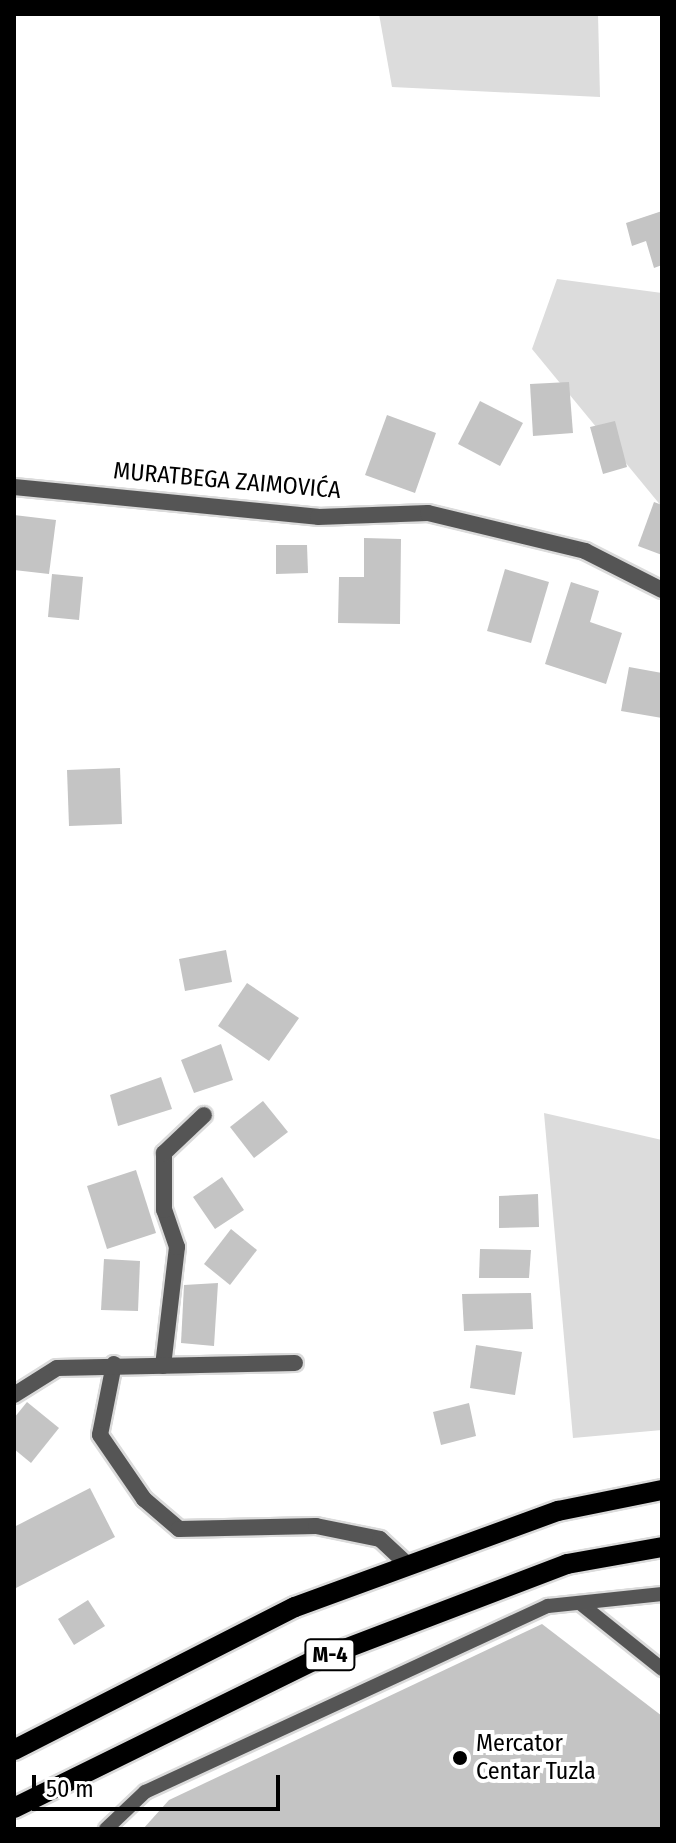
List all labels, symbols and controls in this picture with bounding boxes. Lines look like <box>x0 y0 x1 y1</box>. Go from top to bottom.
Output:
street label: MURATBEGA ZAIMOVIĆA <box>112 457 342 505</box>
road number: M-4 <box>304 1637 356 1673</box>
place label: Mercator Centar Tuzla <box>476 1730 596 1786</box>
marker: Mercator Centar Tuzla <box>451 1749 469 1767</box>
scale bar <box>36 1759 284 1809</box>
text: 50 m <box>46 1775 94 1803</box>

